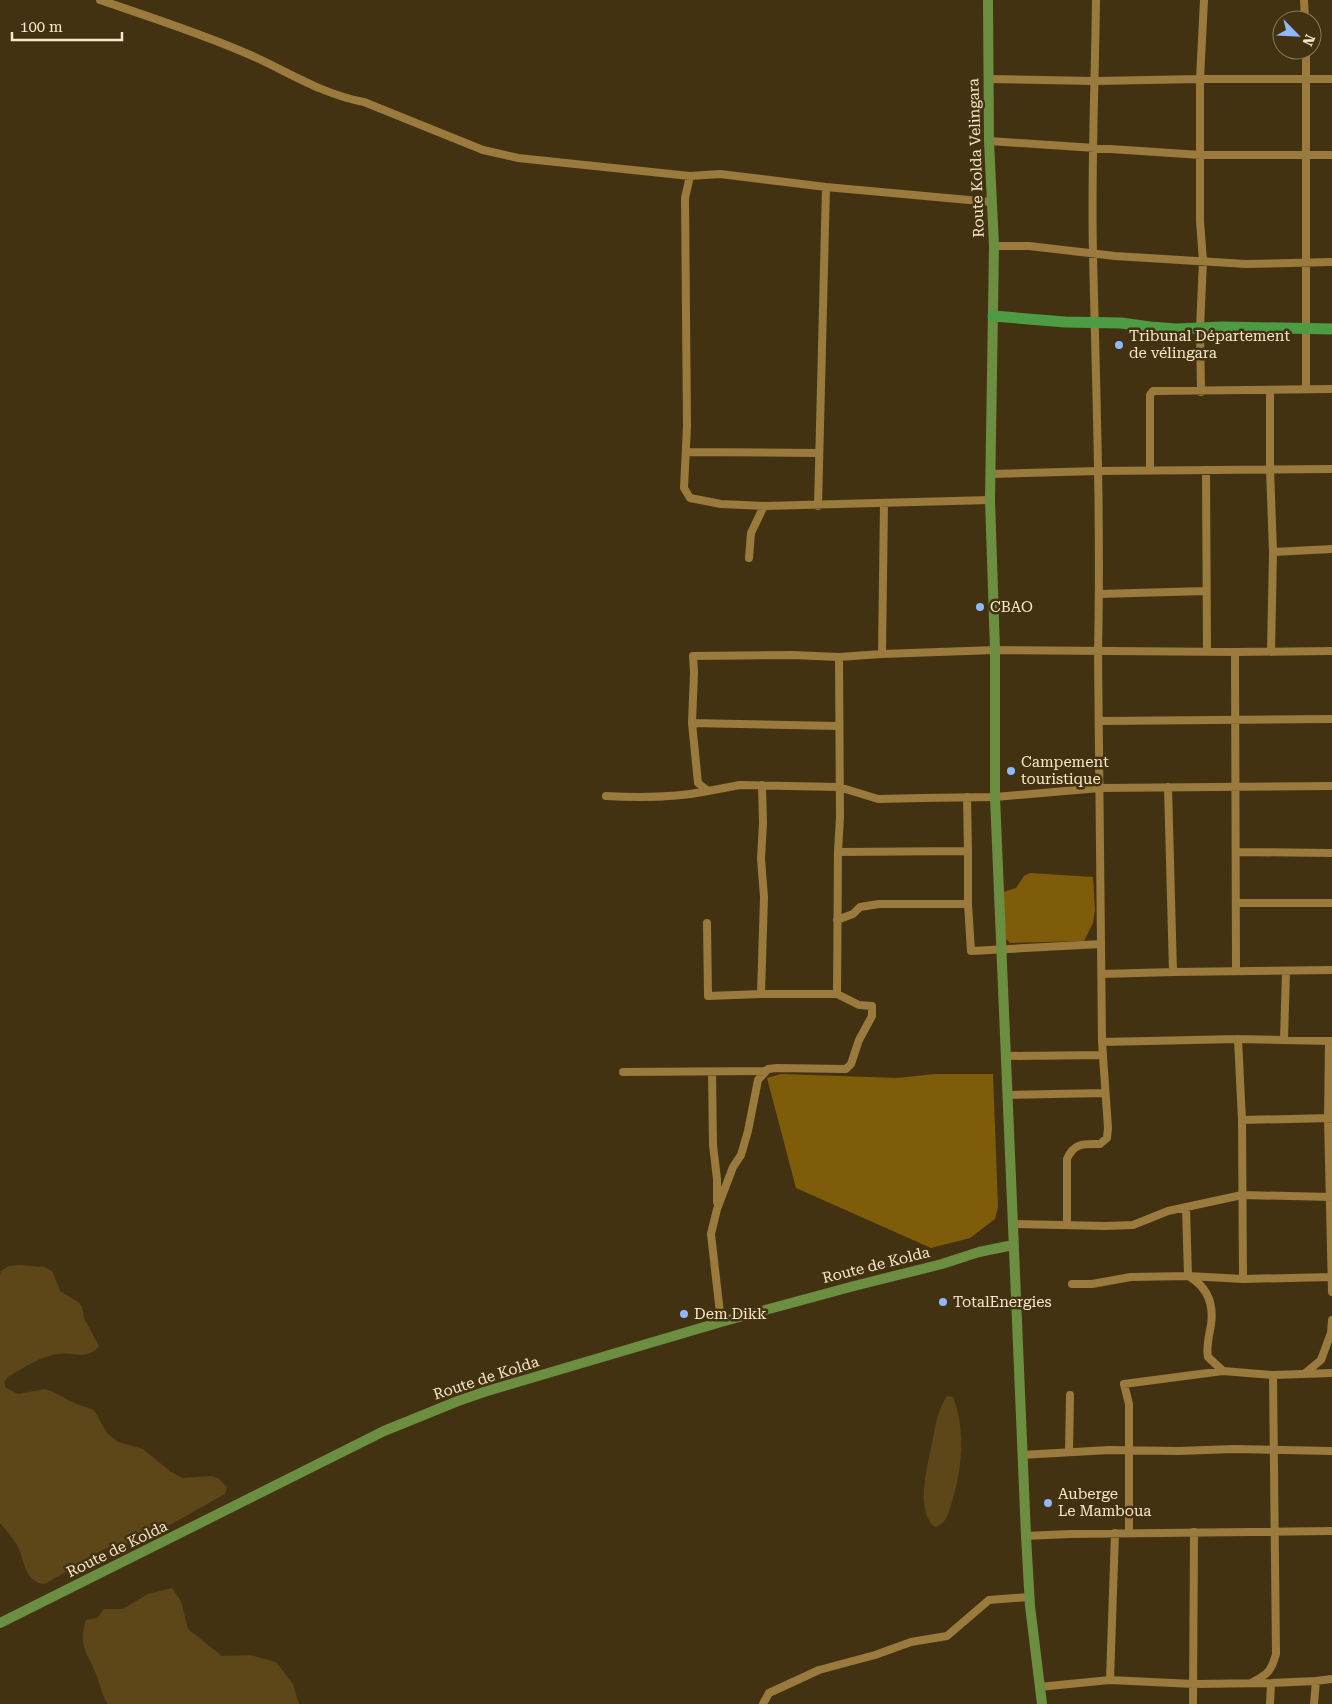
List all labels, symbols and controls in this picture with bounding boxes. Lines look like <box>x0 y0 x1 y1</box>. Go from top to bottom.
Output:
scale bar <box>12 10 122 42</box>
north arrow <box>1272 10 1322 60</box>
text: 100 m <box>20 18 63 36</box>
text: N <box>1299 32 1318 49</box>
street label: Route Kolda Velingara <box>964 78 988 238</box>
place label: Tribunal Département de vélingara <box>1129 327 1290 362</box>
marker: Tribunal Département de vélingara <box>1113 339 1125 351</box>
place label: CBAO <box>990 598 1033 616</box>
marker: CBAO <box>974 601 986 613</box>
place label: Campement touristique <box>1021 753 1109 788</box>
marker: Campement touristique <box>1005 765 1017 777</box>
street label: Route de Kolda <box>820 1243 932 1287</box>
place label: TotalEnergies <box>953 1293 1052 1311</box>
marker: TotalEnergies <box>937 1296 949 1308</box>
place label: Dem Dikk <box>694 1305 767 1323</box>
marker: Dem Dikk <box>678 1308 690 1320</box>
street label: Route de Kolda <box>431 1352 541 1404</box>
place label: Auberge Le Mamboua <box>1058 1485 1152 1520</box>
marker: Auberge Le Mamboua <box>1042 1497 1054 1509</box>
street label: Route de Kolda <box>64 1517 170 1581</box>

